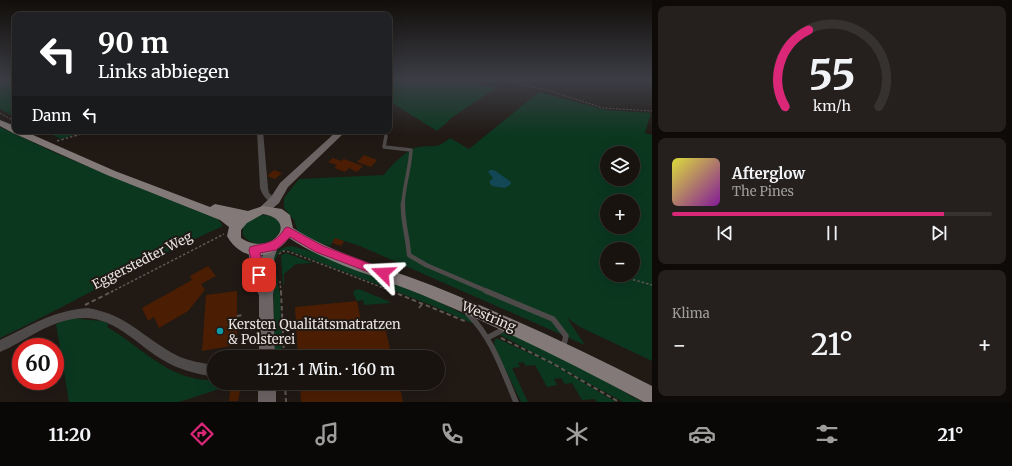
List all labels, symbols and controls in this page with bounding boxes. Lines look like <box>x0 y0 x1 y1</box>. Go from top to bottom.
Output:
text: 90 m <box>98 25 169 61</box>
icon: left <box>32 28 84 80</box>
text: 55 <box>809 49 855 101</box>
text: Links abbiegen <box>98 60 230 83</box>
text: km/h <box>813 97 851 115</box>
icon: left <box>79 104 101 126</box>
text: Dann <box>32 106 71 125</box>
map controls <box>600 146 640 282</box>
button: layers <box>600 146 640 186</box>
text: Afterglow <box>732 164 805 183</box>
text: The Pines <box>732 183 794 200</box>
button: + <box>600 194 640 234</box>
icon: previous <box>714 222 736 244</box>
icon: pause <box>821 222 843 244</box>
icon: next <box>928 222 950 244</box>
street label: Eggerstedter Weg <box>89 228 195 293</box>
button: − <box>600 242 640 282</box>
position arrow <box>362 252 404 294</box>
pin <box>242 258 276 292</box>
icon: arrive <box>248 264 270 286</box>
street label: Westring <box>458 297 519 336</box>
text: Klima <box>672 305 710 322</box>
place label: Kersten Qualitätsmatratzen & Polsterei <box>228 316 401 348</box>
text: 21° <box>811 325 853 363</box>
marker: Kersten Qualitätsmatratzen & Polsterei <box>215 326 225 336</box>
text: − <box>672 331 687 359</box>
text: + <box>977 331 992 359</box>
speed limit sign: 60 <box>12 338 64 390</box>
text: 11:21 · 1 Min. · 160 m <box>257 360 395 379</box>
icon: directions <box>188 420 216 448</box>
icon: music <box>313 420 341 448</box>
icon: phone <box>438 420 466 448</box>
icon: climate <box>563 420 591 448</box>
icon: car <box>688 420 716 448</box>
icon: filters <box>813 420 841 448</box>
text: 11:20 <box>48 423 91 446</box>
text: 21° <box>938 423 964 446</box>

